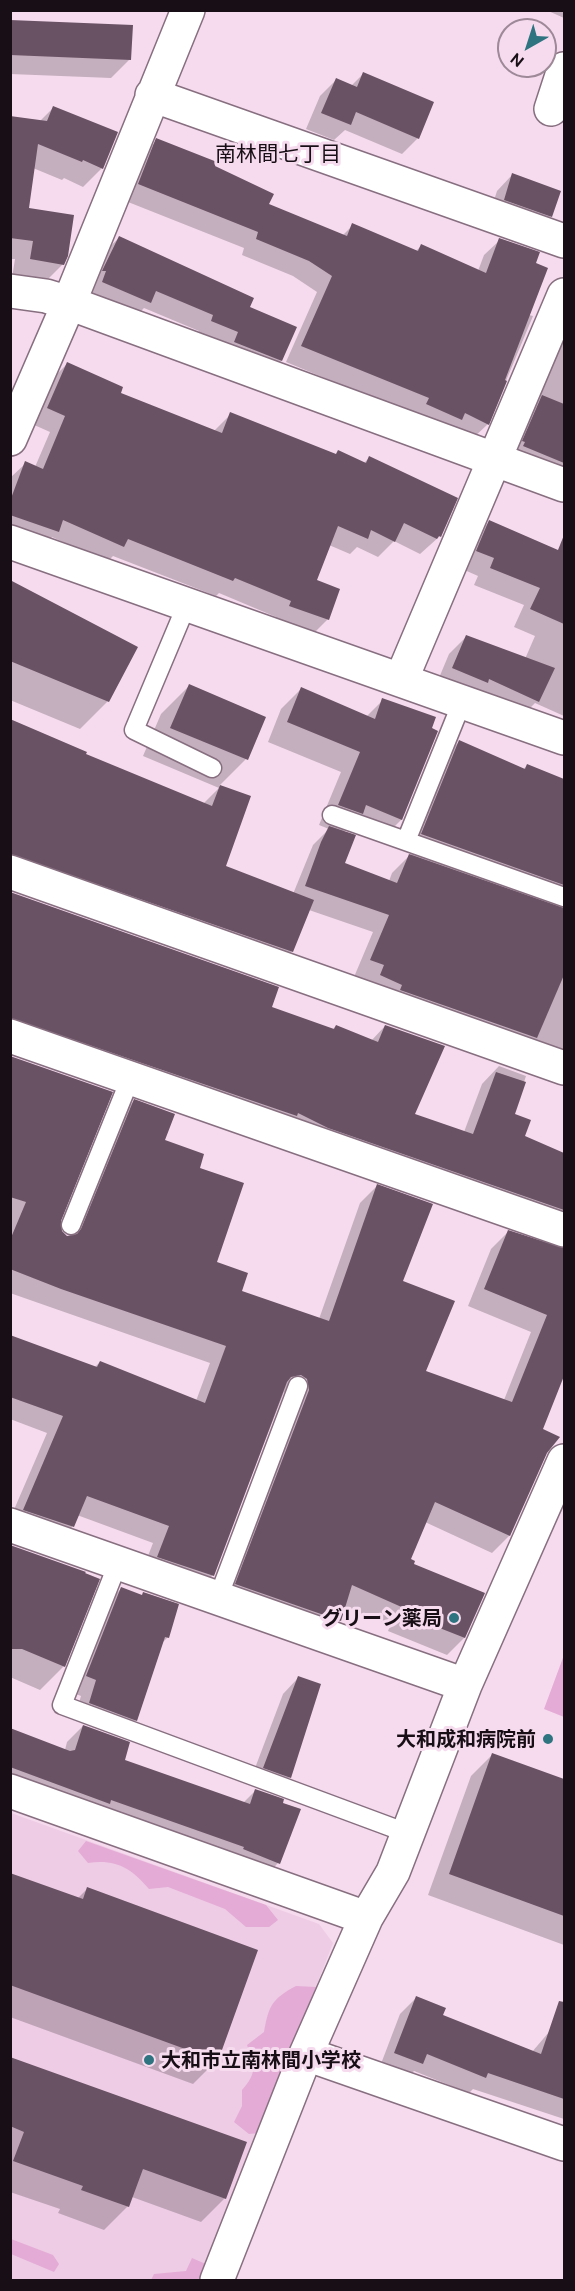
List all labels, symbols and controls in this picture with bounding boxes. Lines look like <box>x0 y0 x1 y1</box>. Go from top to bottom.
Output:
north arrow <box>497 18 557 78</box>
text: N <box>507 50 527 71</box>
district label: 南林間七丁目 <box>215 141 341 167</box>
place label: グリーン薬局 <box>322 1606 442 1630</box>
marker: グリーン薬局 <box>447 1611 461 1625</box>
place label: 大和成和病院前 <box>396 1727 536 1751</box>
marker: 大和成和病院前 <box>541 1732 555 1746</box>
place label: 大和市立南林間小学校 <box>161 2048 361 2072</box>
marker: 大和市立南林間小学校 <box>142 2053 156 2067</box>

